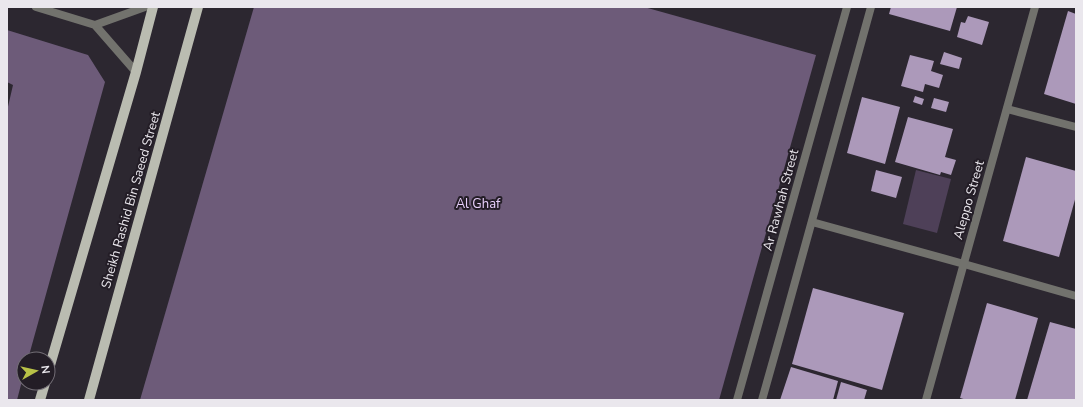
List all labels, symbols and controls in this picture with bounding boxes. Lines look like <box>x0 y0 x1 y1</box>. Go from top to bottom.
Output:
street label: Sheikh Rashid Bin Saeed Street <box>97 109 165 291</box>
street label: Ar Rawhah Street <box>759 147 803 253</box>
street label: Aleppo Street <box>949 158 989 242</box>
park label: Al Ghaf <box>456 195 501 213</box>
north arrow <box>16 351 56 391</box>
text: N <box>37 365 53 375</box>

